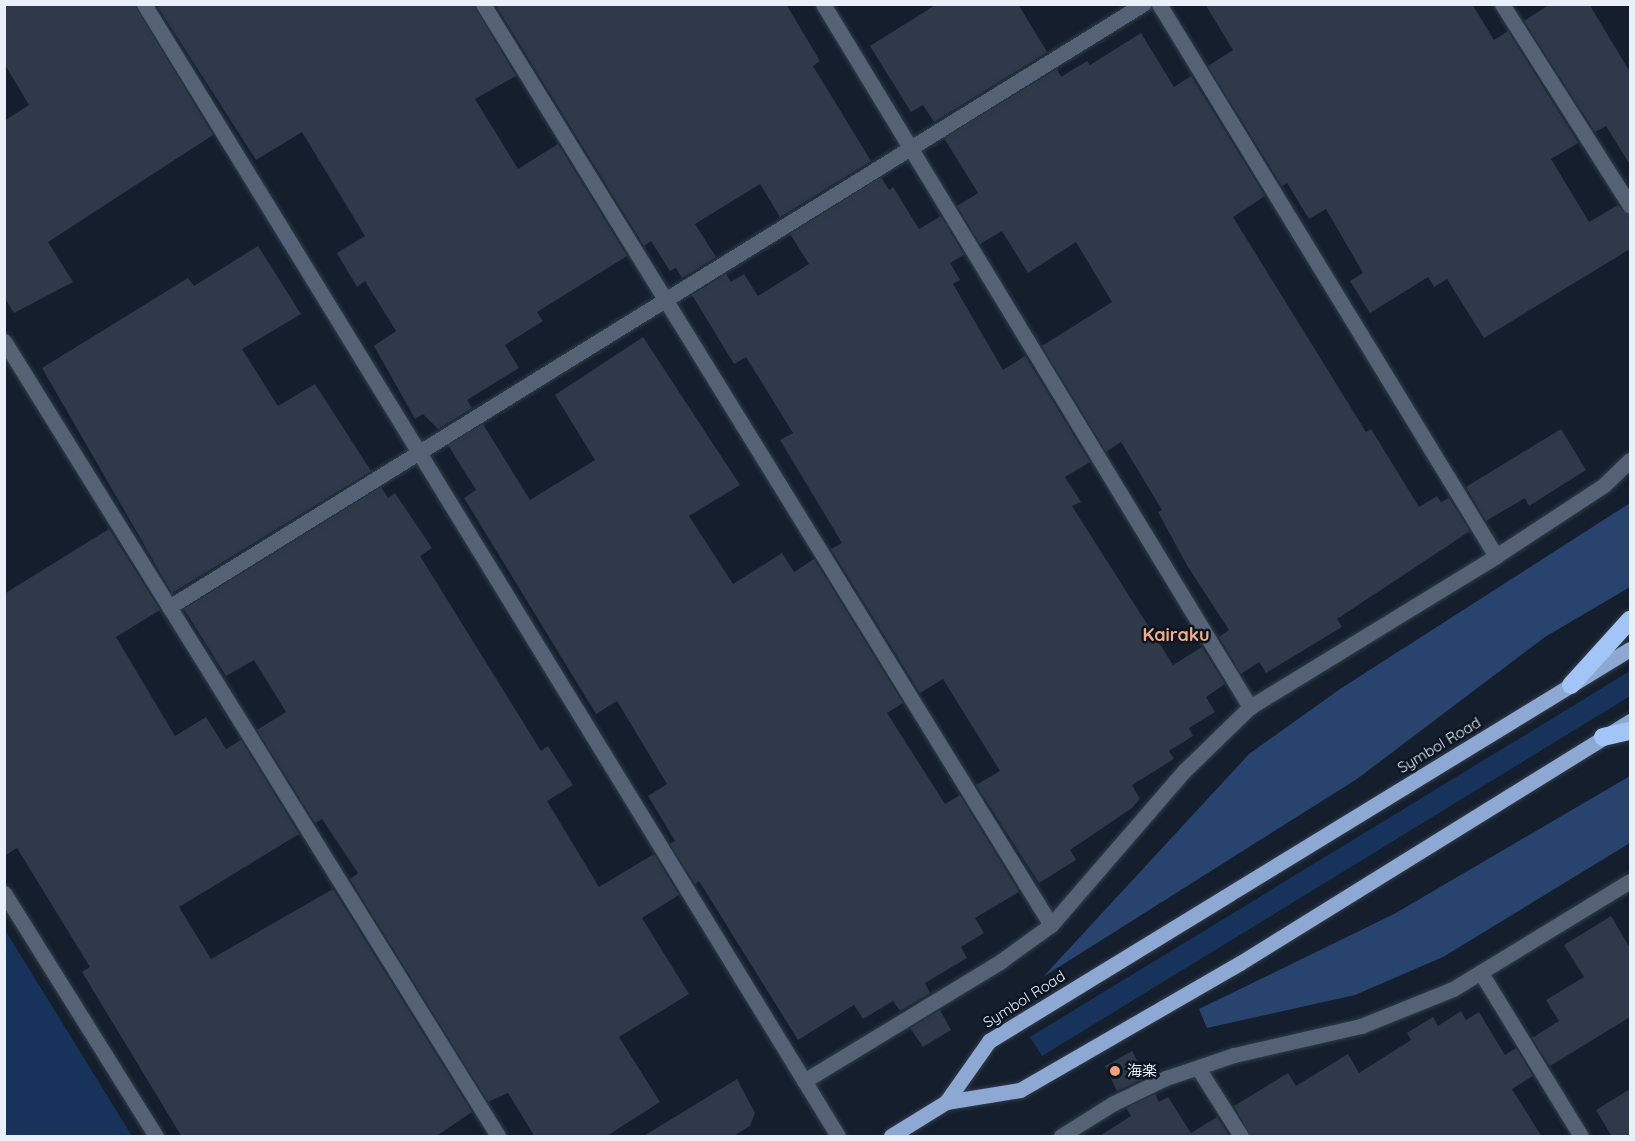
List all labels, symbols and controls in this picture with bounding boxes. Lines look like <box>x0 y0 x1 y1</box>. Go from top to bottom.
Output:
district label: Kairaku <box>1143 624 1209 646</box>
street label: Symbol Road <box>1394 713 1484 777</box>
street label: Symbol Road <box>980 967 1068 1031</box>
place label: 海楽 <box>1127 1062 1157 1080</box>
marker: 海楽 <box>1108 1064 1122 1078</box>

